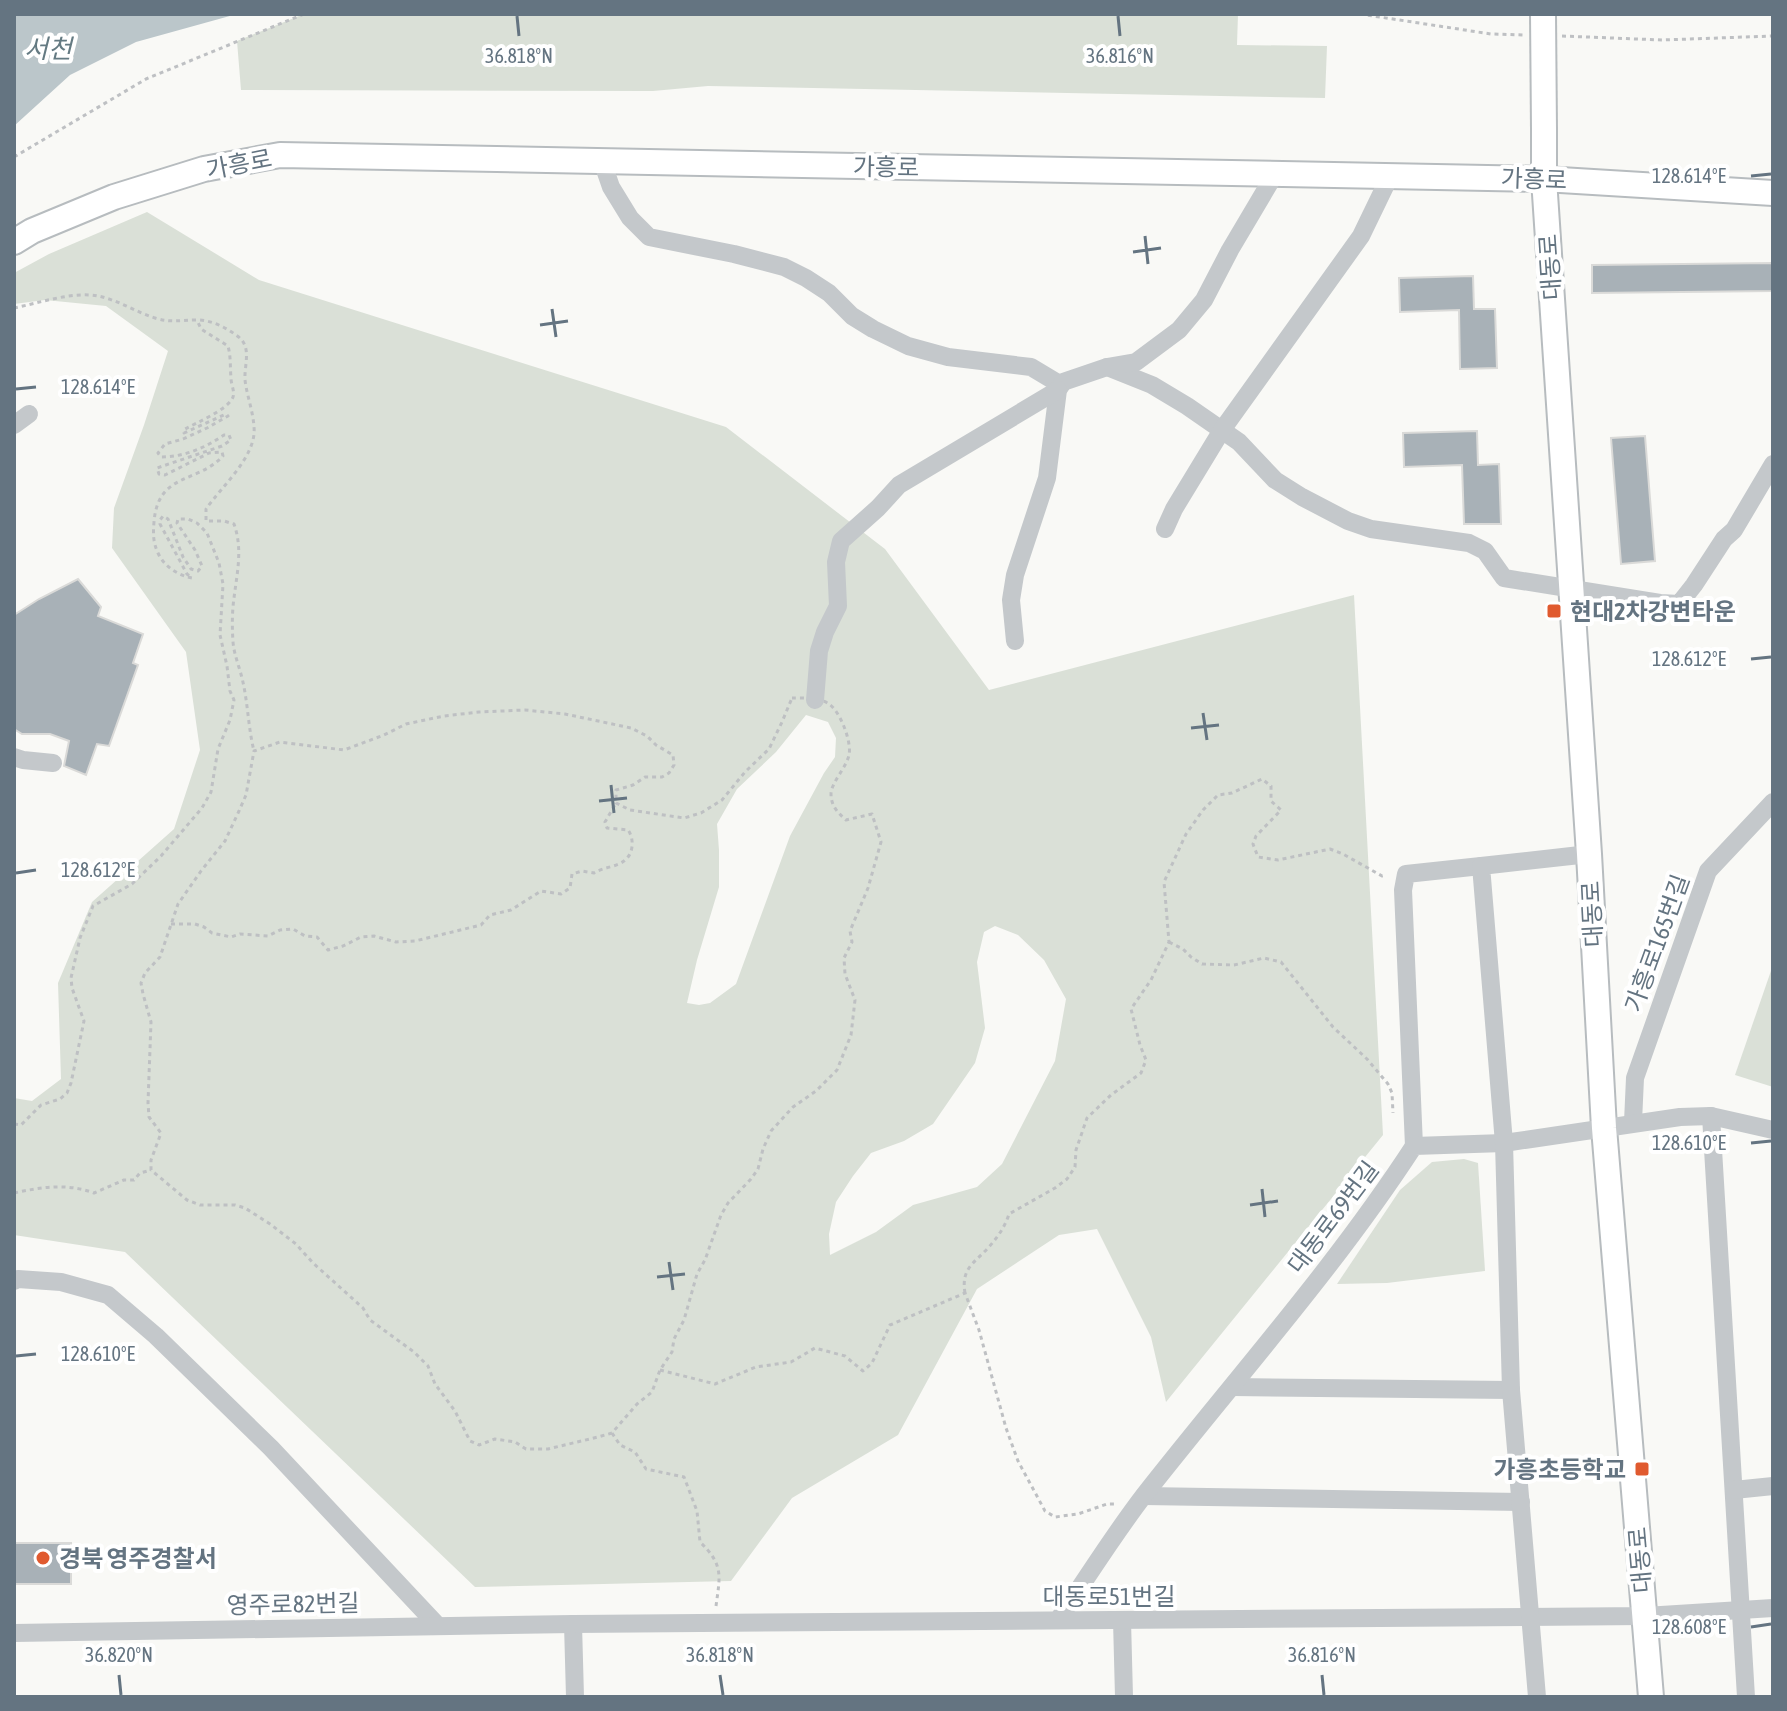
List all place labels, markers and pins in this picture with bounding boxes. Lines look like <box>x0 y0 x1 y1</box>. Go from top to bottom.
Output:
place label: 현대2차강변타운 <box>1570 598 1736 625</box>
marker: 현대2차강변타운 <box>1545 602 1563 620</box>
place label: 가흥초등학교 <box>1494 1456 1626 1483</box>
marker: 가흥초등학교 <box>1633 1460 1651 1478</box>
place label: 경북 영주경찰서 <box>59 1545 217 1572</box>
marker: 경북 영주경찰서 <box>34 1549 52 1567</box>

